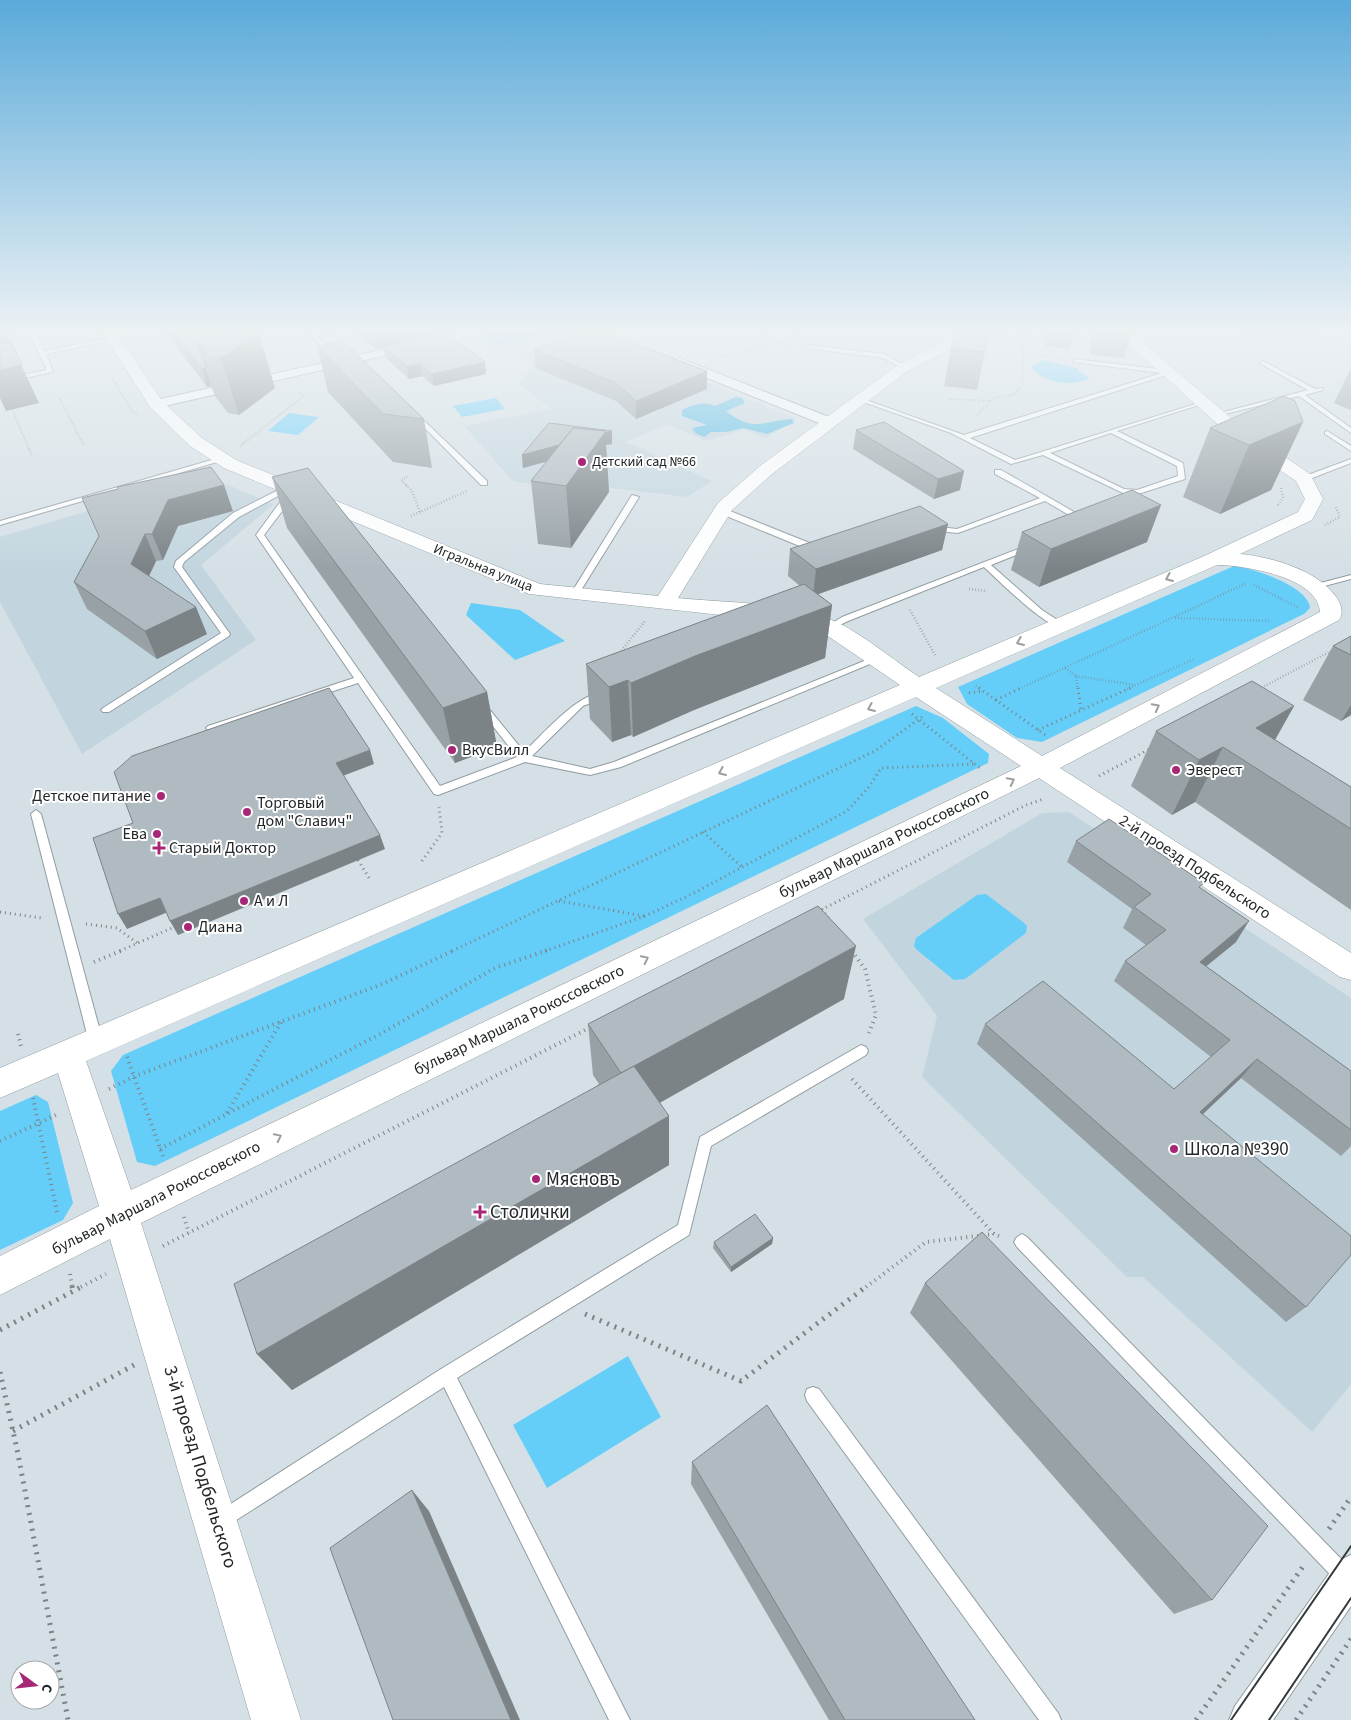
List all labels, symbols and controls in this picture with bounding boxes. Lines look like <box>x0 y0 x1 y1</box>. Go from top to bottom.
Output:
place label: Детский сад №66 <box>592 452 696 472</box>
marker: Детский сад №66 <box>576 456 588 468</box>
street label: Игральная улица <box>430 539 536 597</box>
one-way arrow <box>1165 572 1174 582</box>
one-way arrow <box>1016 635 1025 646</box>
one-way arrow <box>867 701 876 712</box>
one-way arrow <box>1151 703 1160 713</box>
place label: ВкусВилл <box>462 739 529 761</box>
marker: ВкусВилл <box>446 744 458 756</box>
place label: Эверест <box>1186 759 1243 781</box>
marker: Эверест <box>1170 764 1182 776</box>
one-way arrow <box>718 766 727 776</box>
one-way arrow <box>1006 777 1015 787</box>
street label: бульвар Маршала Рокоссовского <box>775 782 993 904</box>
place label: Детское питание <box>32 785 151 807</box>
marker: Детское питание <box>155 790 167 802</box>
place label: Торговый дом "Славич" <box>257 792 352 832</box>
marker: Торговый дом "Славич" <box>241 806 253 818</box>
street label: 2-й проезд Подбельского <box>1115 810 1275 924</box>
place label: Ева <box>122 823 147 845</box>
marker: Ева <box>151 828 163 840</box>
place label: Старый Доктор <box>169 837 276 859</box>
marker: Старый Доктор <box>153 842 165 854</box>
place label: А и Л <box>254 890 288 912</box>
marker: А и Л <box>238 895 250 907</box>
place label: Диана <box>198 916 243 938</box>
marker: Диана <box>182 921 194 933</box>
one-way arrow <box>640 955 649 965</box>
street label: бульвар Маршала Рокоссовского <box>410 959 628 1081</box>
one-way arrow <box>273 1132 282 1143</box>
street label: бульвар Маршала Рокоссовского <box>48 1136 264 1260</box>
place label: Школа №390 <box>1184 1136 1289 1163</box>
marker: Школа №390 <box>1168 1143 1180 1155</box>
place label: Мясновъ <box>546 1166 620 1193</box>
marker: Мясновъ <box>530 1173 542 1185</box>
place label: Столички <box>490 1199 570 1226</box>
marker: Столички <box>474 1206 486 1218</box>
street label: 3-й проезд Подбельского <box>156 1362 244 1572</box>
north arrow <box>10 1660 60 1710</box>
text: С <box>36 1682 57 1695</box>

